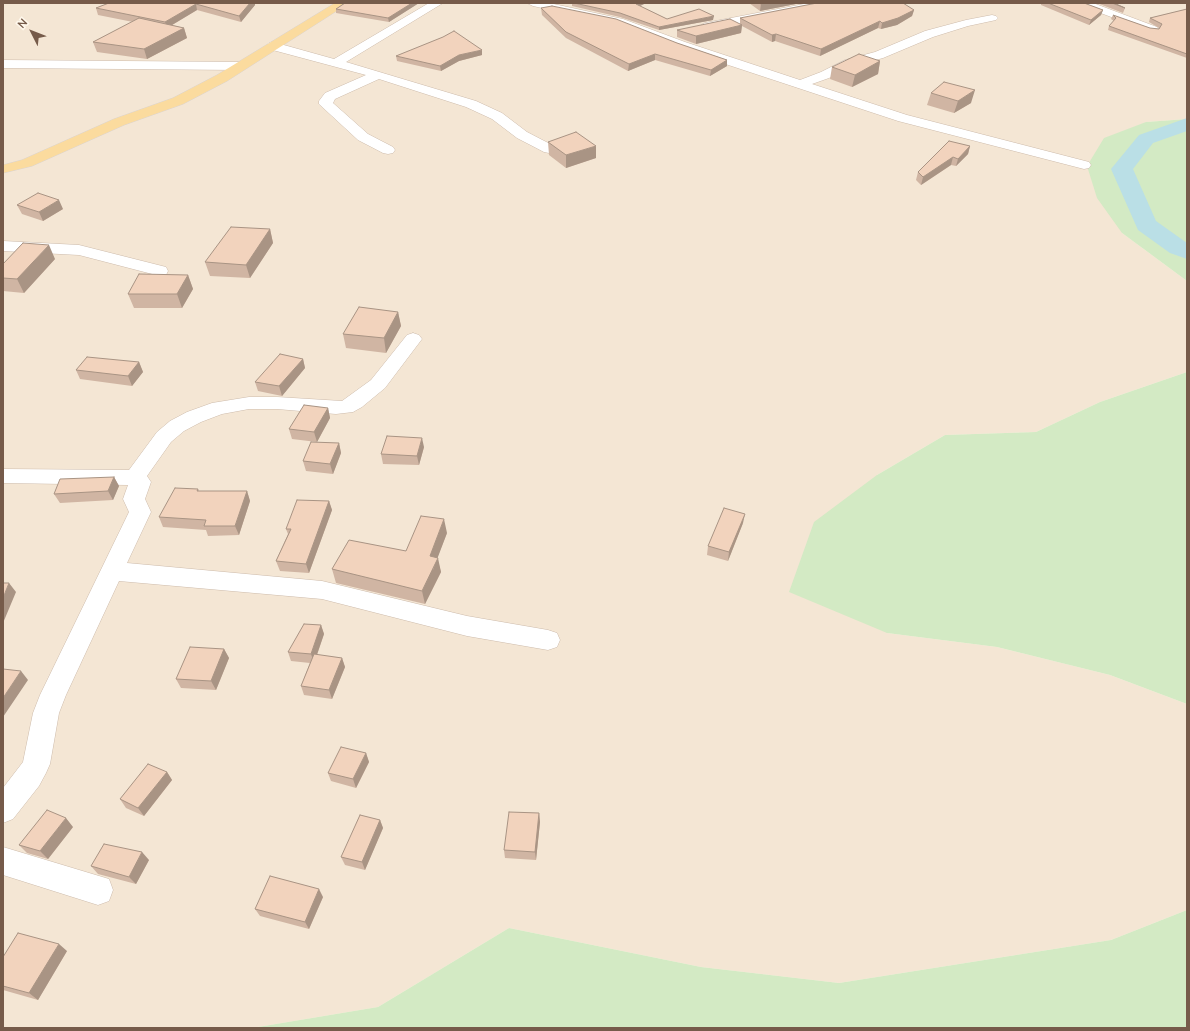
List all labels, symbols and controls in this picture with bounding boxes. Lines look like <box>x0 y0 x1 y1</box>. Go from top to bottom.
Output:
north arrow <box>12 12 52 52</box>
text: N <box>14 16 31 32</box>

